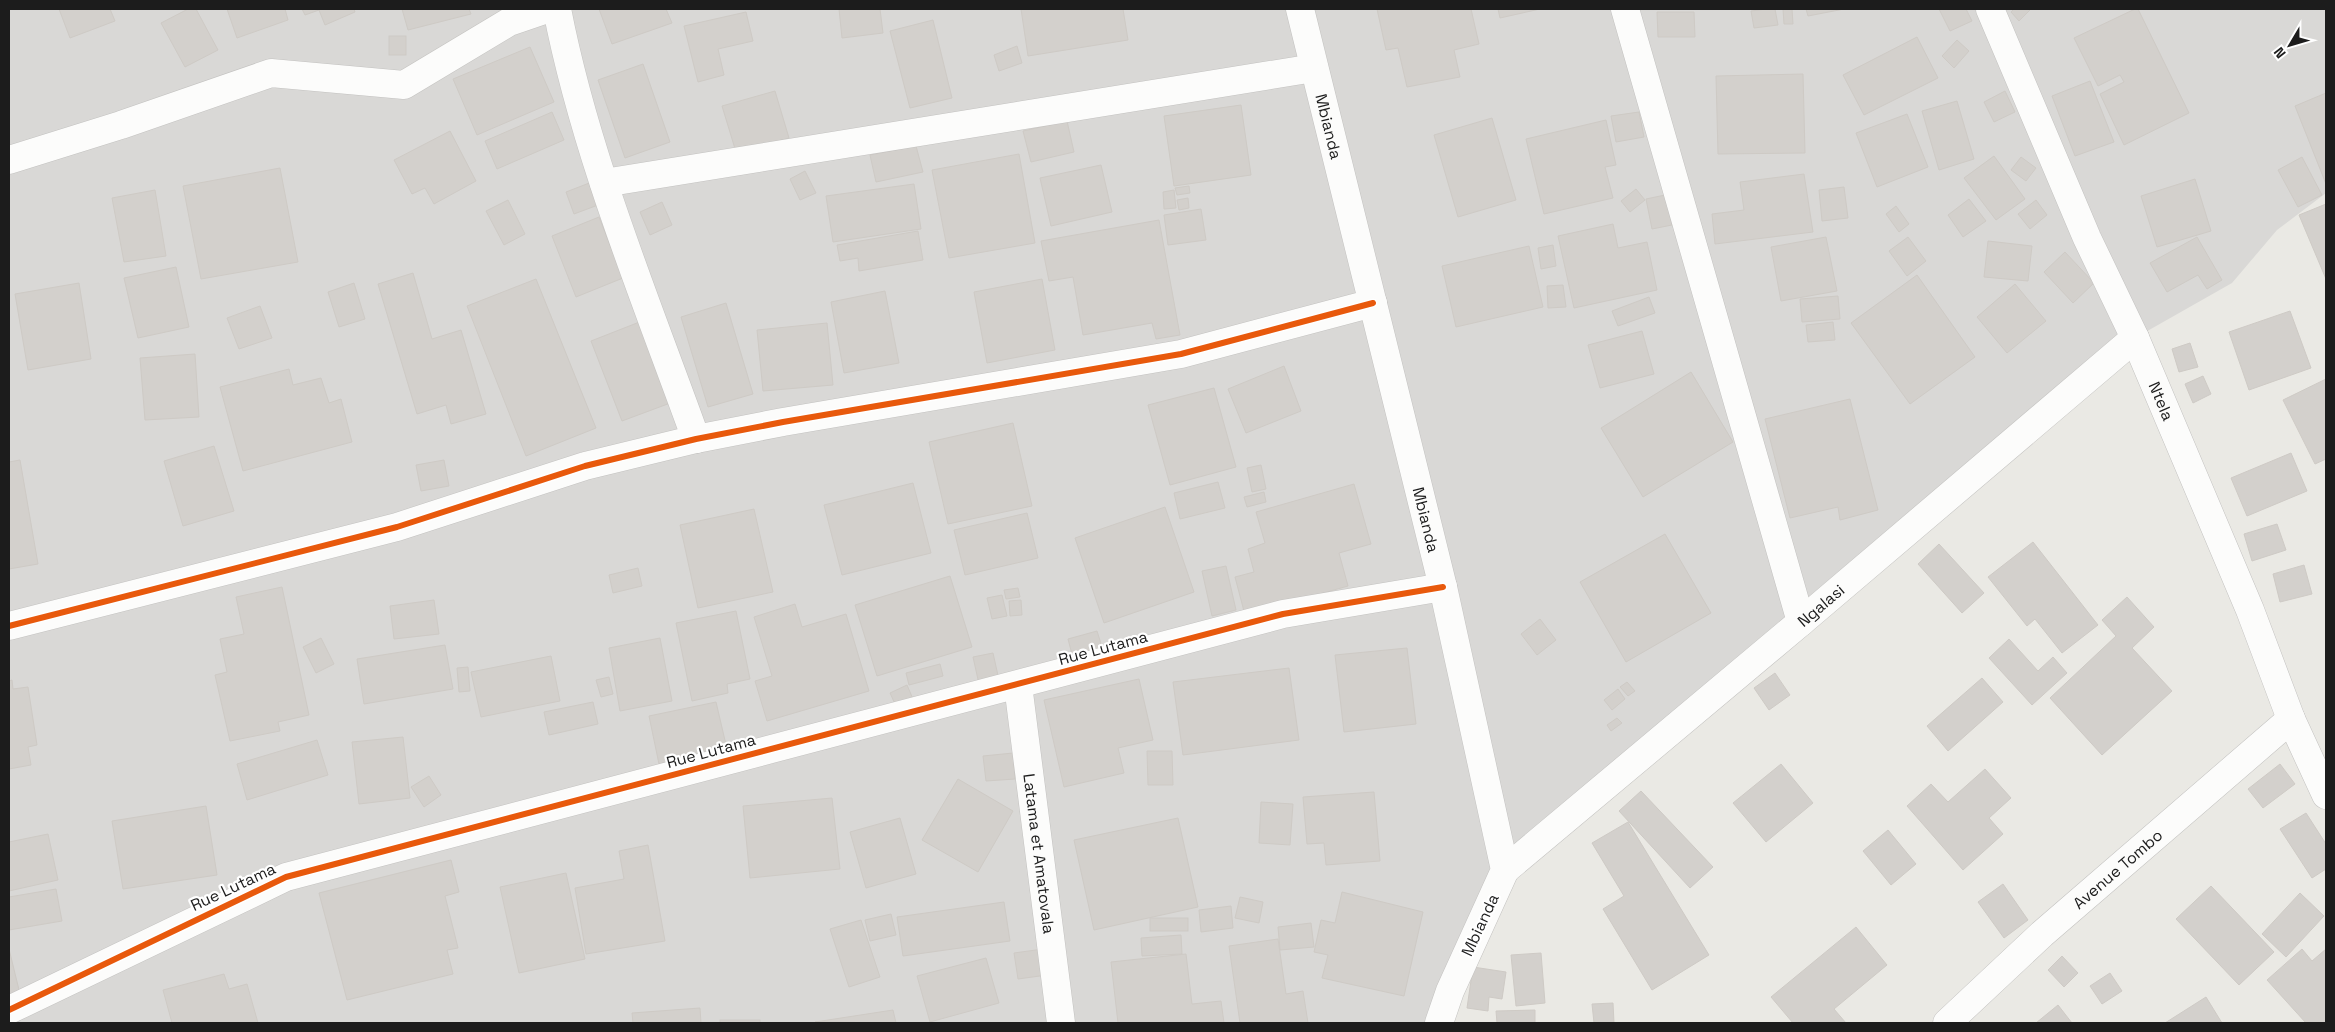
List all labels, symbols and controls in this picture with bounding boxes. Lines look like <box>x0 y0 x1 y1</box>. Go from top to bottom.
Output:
north arrow <box>2265 20 2315 70</box>
text: N <box>2270 44 2290 62</box>
street label: Mbianda <box>1311 92 1347 161</box>
street label: Ntela <box>2144 378 2179 424</box>
street label: Mbianda <box>1408 485 1445 554</box>
street label: Ngalasi <box>1793 579 1849 631</box>
street label: Rue Lutama <box>1056 626 1150 670</box>
street label: Rue Lutama <box>664 729 758 773</box>
street label: Latama et Amatovala <box>1019 772 1060 935</box>
street label: Avenue Tombo <box>2068 824 2167 913</box>
street label: Rue Lutama <box>187 858 279 916</box>
street label: Mbianda <box>1456 890 1504 960</box>

